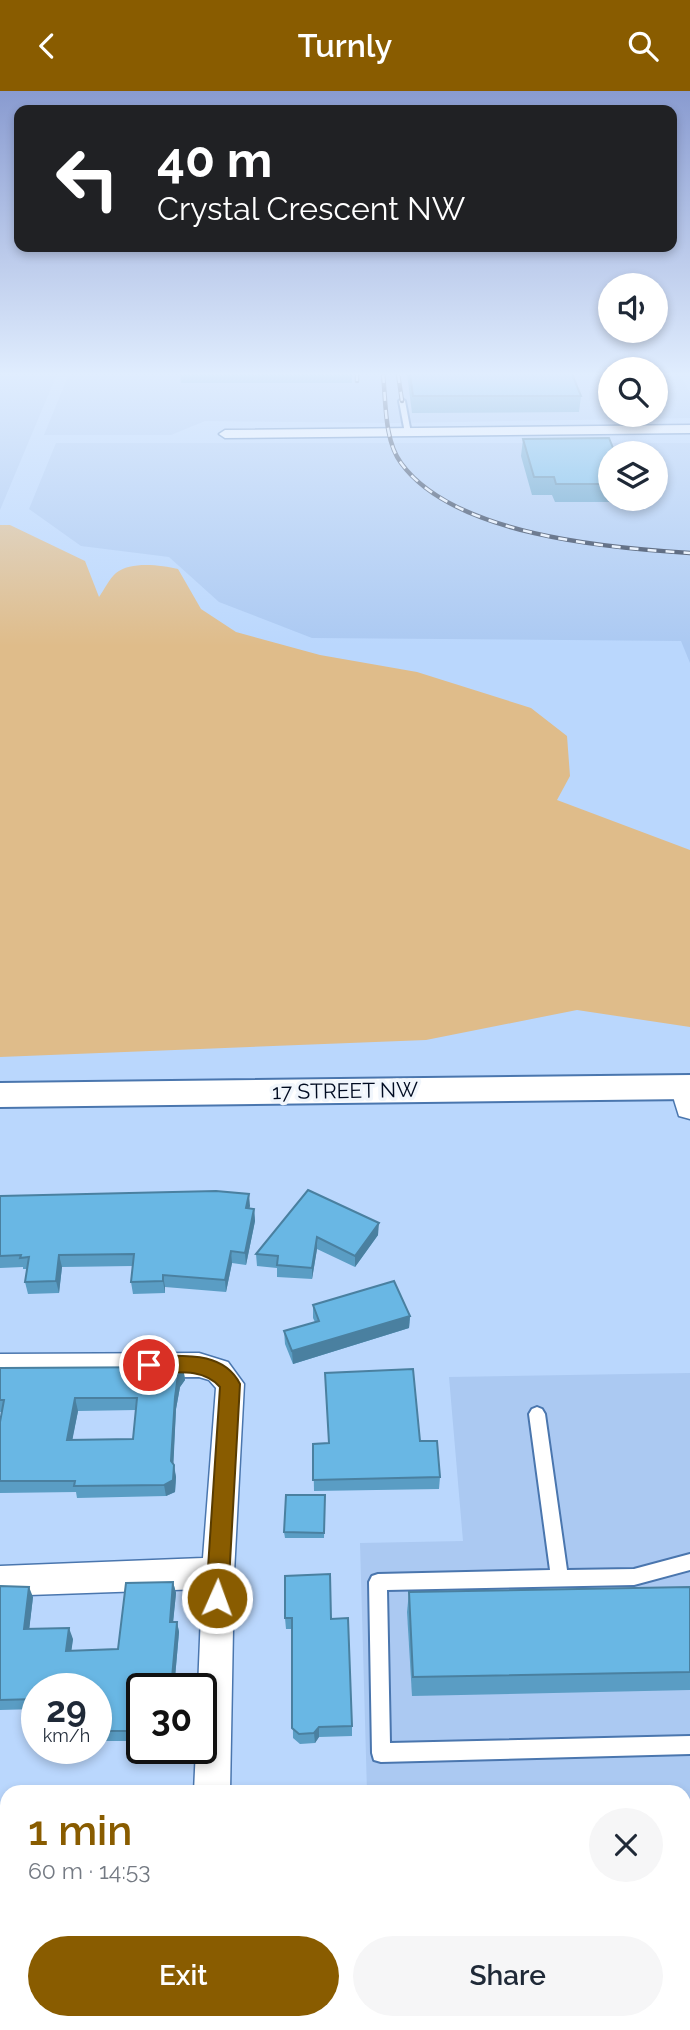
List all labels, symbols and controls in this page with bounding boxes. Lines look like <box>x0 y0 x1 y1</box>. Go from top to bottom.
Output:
icon: back <box>28 27 66 65</box>
text: Turnly <box>298 27 392 64</box>
icon: search <box>624 27 662 65</box>
text: 40 m <box>157 131 272 188</box>
icon: left <box>42 133 133 224</box>
text: Crystal Crescent NW <box>157 190 465 227</box>
map controls <box>598 273 668 511</box>
button: sound <box>598 273 668 343</box>
button: search <box>598 357 668 427</box>
button: layers <box>598 441 668 511</box>
street label: 17 STREET NW <box>272 1077 418 1104</box>
pin <box>119 1335 179 1395</box>
icon: arrive <box>130 1346 168 1384</box>
position arrow <box>180 1561 254 1635</box>
speed limit sign: 30 <box>126 1673 217 1764</box>
text: 29 <box>46 1689 87 1730</box>
text: km/h <box>43 1725 90 1746</box>
text: 1 min <box>28 1806 132 1855</box>
button: close <box>589 1808 663 1882</box>
text: 60 m · 14:53 <box>28 1857 151 1884</box>
button: Exit <box>28 1936 339 2016</box>
button: Share <box>353 1936 663 2016</box>

